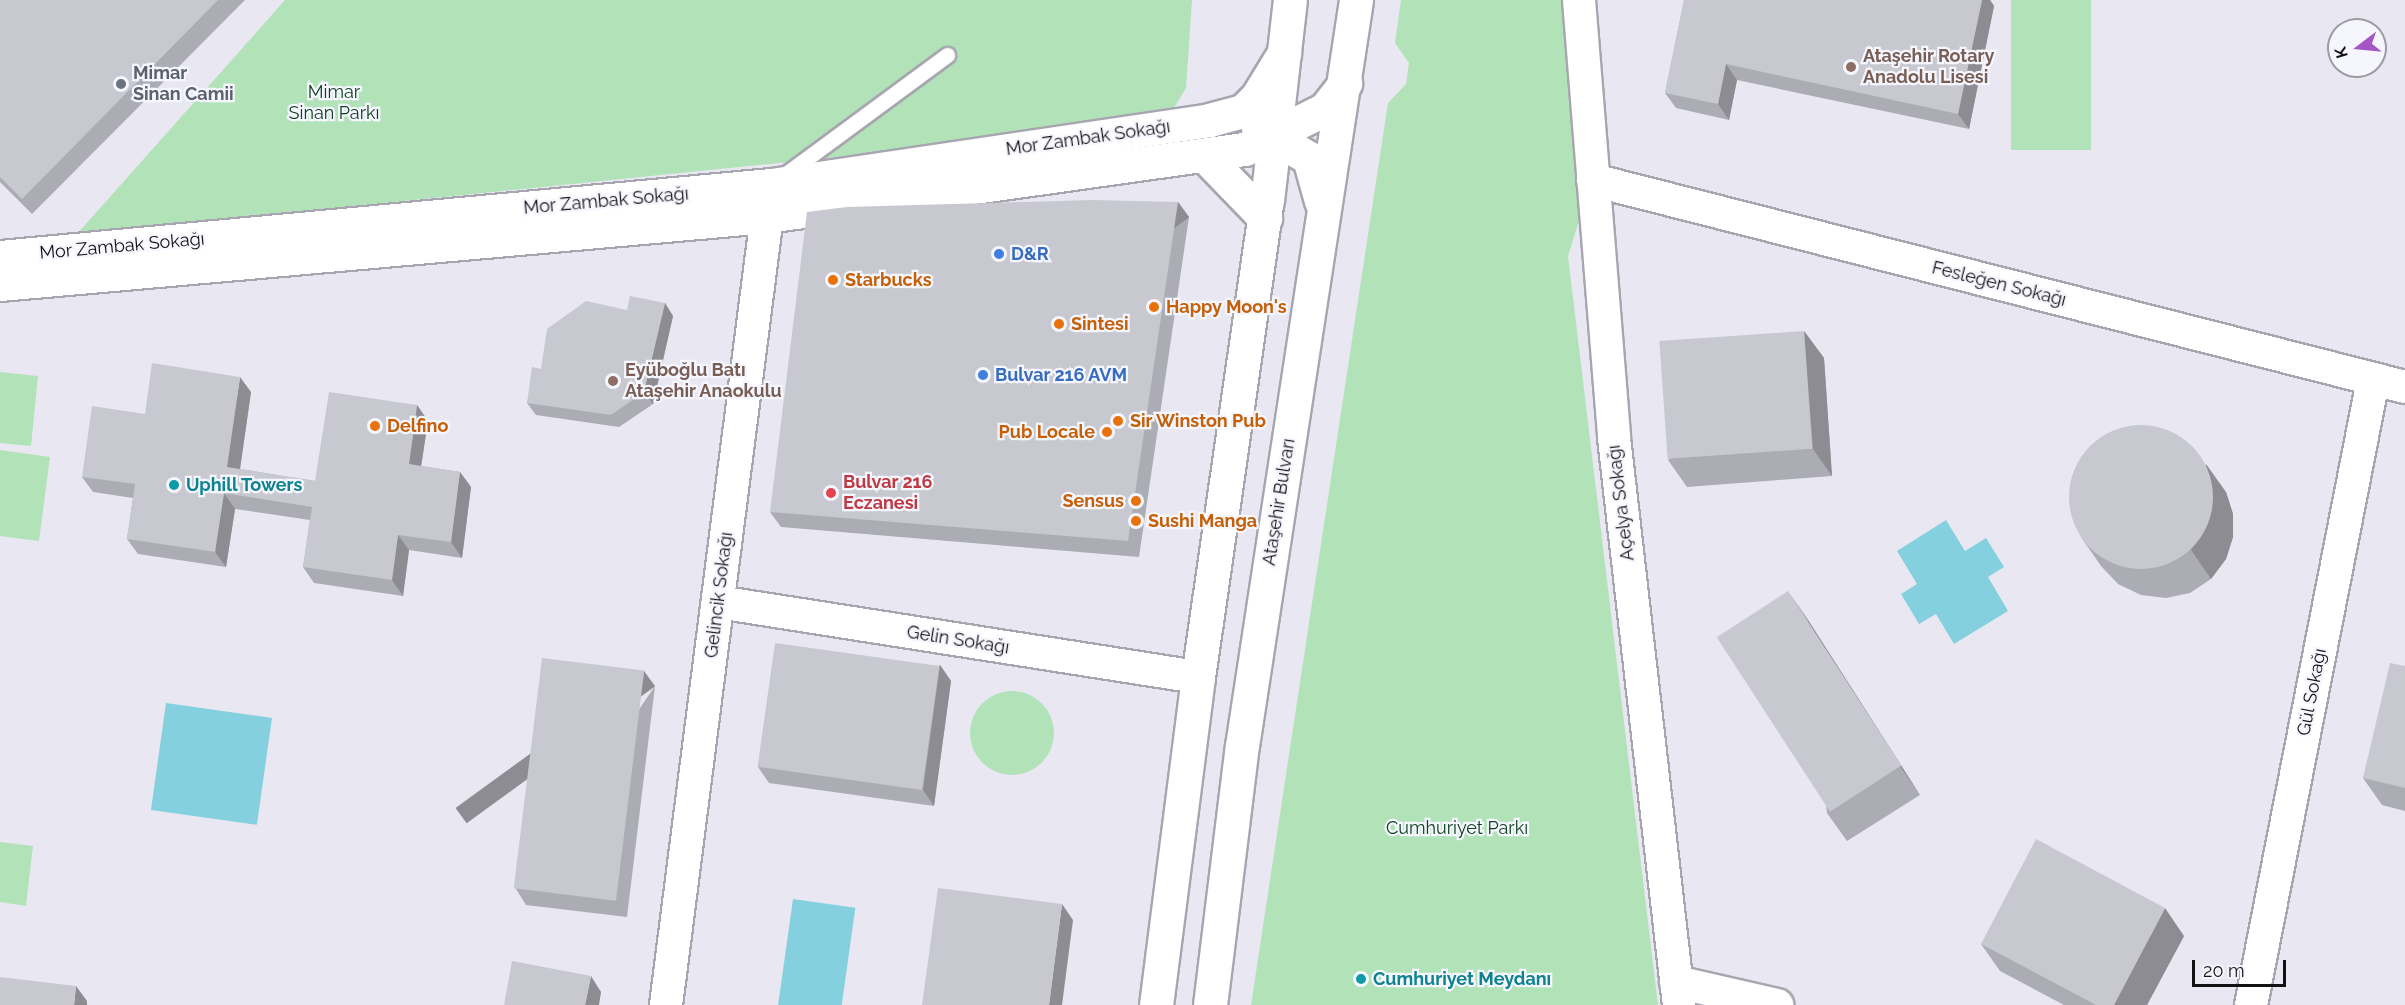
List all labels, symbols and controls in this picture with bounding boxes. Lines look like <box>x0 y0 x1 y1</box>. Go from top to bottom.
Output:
north arrow <box>2327 18 2387 78</box>
text: K <box>2331 45 2352 60</box>
place label: Ataşehir Rotary Anadolu Lisesi <box>1863 46 1995 88</box>
marker: Ataşehir Rotary Anadolu Lisesi <box>1844 60 1858 74</box>
place label: Mimar Sinan Camii <box>133 63 234 106</box>
marker: Mimar Sinan Camii <box>114 77 128 91</box>
park label: Mimar Sinan Parkı <box>289 82 379 124</box>
street label: Mor Zambak Sokağı <box>1004 116 1172 160</box>
street label: Mor Zambak Sokağı <box>522 183 690 219</box>
street label: Mor Zambak Sokağı <box>38 228 206 264</box>
place label: D&R <box>1011 243 1049 265</box>
marker: D&R <box>992 247 1006 261</box>
street label: Fesleğen Sokağı <box>1930 257 2068 311</box>
place label: Starbucks <box>845 269 932 291</box>
marker: Starbucks <box>826 273 840 287</box>
place label: Happy Moon's <box>1166 296 1287 318</box>
marker: Happy Moon's <box>1147 300 1161 314</box>
place label: Sintesi <box>1071 313 1129 335</box>
marker: Sintesi <box>1052 317 1066 331</box>
place label: Eyüboğlu Batı Ataşehir Anaokulu <box>625 360 782 403</box>
place label: Bulvar 216 AVM <box>995 364 1128 386</box>
marker: Bulvar 216 AVM <box>976 368 990 382</box>
marker: Eyüboğlu Batı Ataşehir Anaokulu <box>606 374 620 388</box>
place label: Sir Winston Pub <box>1130 410 1267 432</box>
marker: Sir Winston Pub <box>1111 414 1125 428</box>
place label: Delfino <box>387 415 448 437</box>
marker: Delfino <box>368 419 382 433</box>
place label: Pub Locale <box>999 421 1095 443</box>
marker: Pub Locale <box>1100 425 1114 439</box>
street label: Ataşehir Bulvarı <box>1258 437 1300 567</box>
street label: Açelya Sokağı <box>1603 444 1639 562</box>
place label: Bulvar 216 Eczanesi <box>843 472 933 514</box>
place label: Uphill Towers <box>186 474 303 496</box>
marker: Uphill Towers <box>167 478 181 492</box>
marker: Bulvar 216 Eczanesi <box>824 486 838 500</box>
place label: Sensus <box>1062 490 1124 512</box>
marker: Sensus <box>1129 494 1143 508</box>
place label: Sushi Manga <box>1148 510 1257 532</box>
marker: Sushi Manga <box>1129 514 1143 528</box>
street label: Gelincik Sokağı <box>701 531 737 659</box>
street label: Gelin Sokağı <box>905 621 1011 659</box>
street label: Gül Sokağı <box>2293 646 2331 738</box>
park label: Cumhuriyet Parkı <box>1386 817 1528 839</box>
scale bar <box>2195 948 2290 986</box>
text: 20 m <box>2203 960 2245 981</box>
place label: Cumhuriyet Meydanı <box>1373 968 1551 990</box>
marker: Cumhuriyet Meydanı <box>1354 972 1368 986</box>

